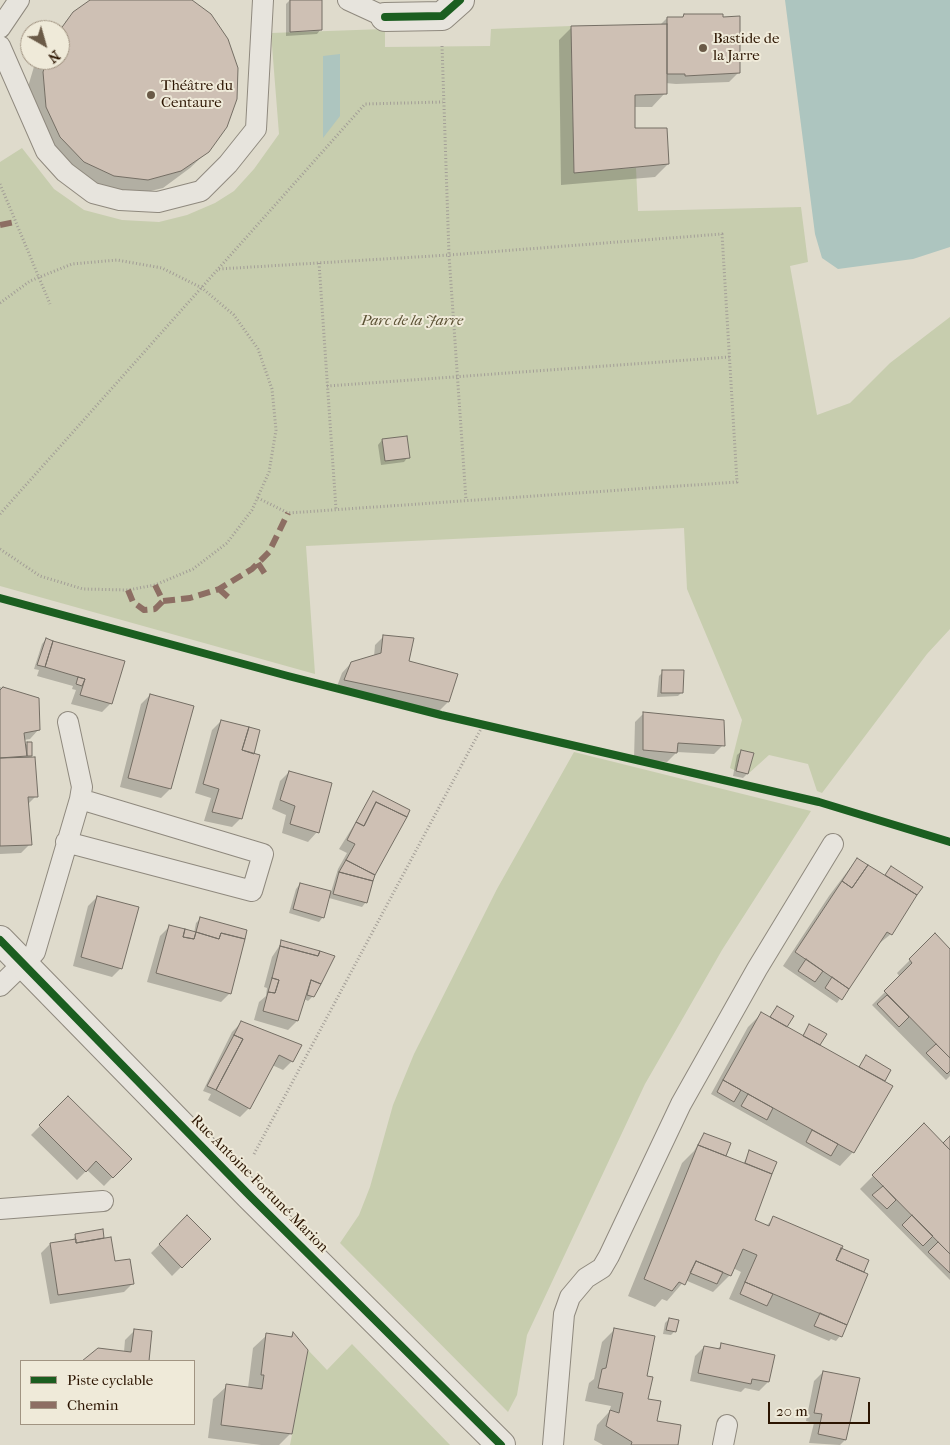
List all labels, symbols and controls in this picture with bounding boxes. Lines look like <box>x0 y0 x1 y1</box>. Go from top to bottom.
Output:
north arrow <box>20 20 70 70</box>
place label: Bastide de la Jarre <box>713 30 779 65</box>
marker: Bastide de la Jarre <box>697 42 709 54</box>
text: N <box>45 46 63 66</box>
place label: Théâtre du Centaure <box>161 77 233 112</box>
marker: Théâtre du Centaure <box>145 89 157 101</box>
park label: Parc de la Jarre <box>361 312 463 330</box>
street label: Rue Antoine Fortuné Marion <box>186 1111 332 1257</box>
legend <box>20 1360 195 1425</box>
text: Piste cyclable <box>67 1371 153 1389</box>
scale bar <box>770 1392 872 1424</box>
text: Chemin <box>67 1396 118 1414</box>
text: 20 m <box>776 1402 808 1420</box>

